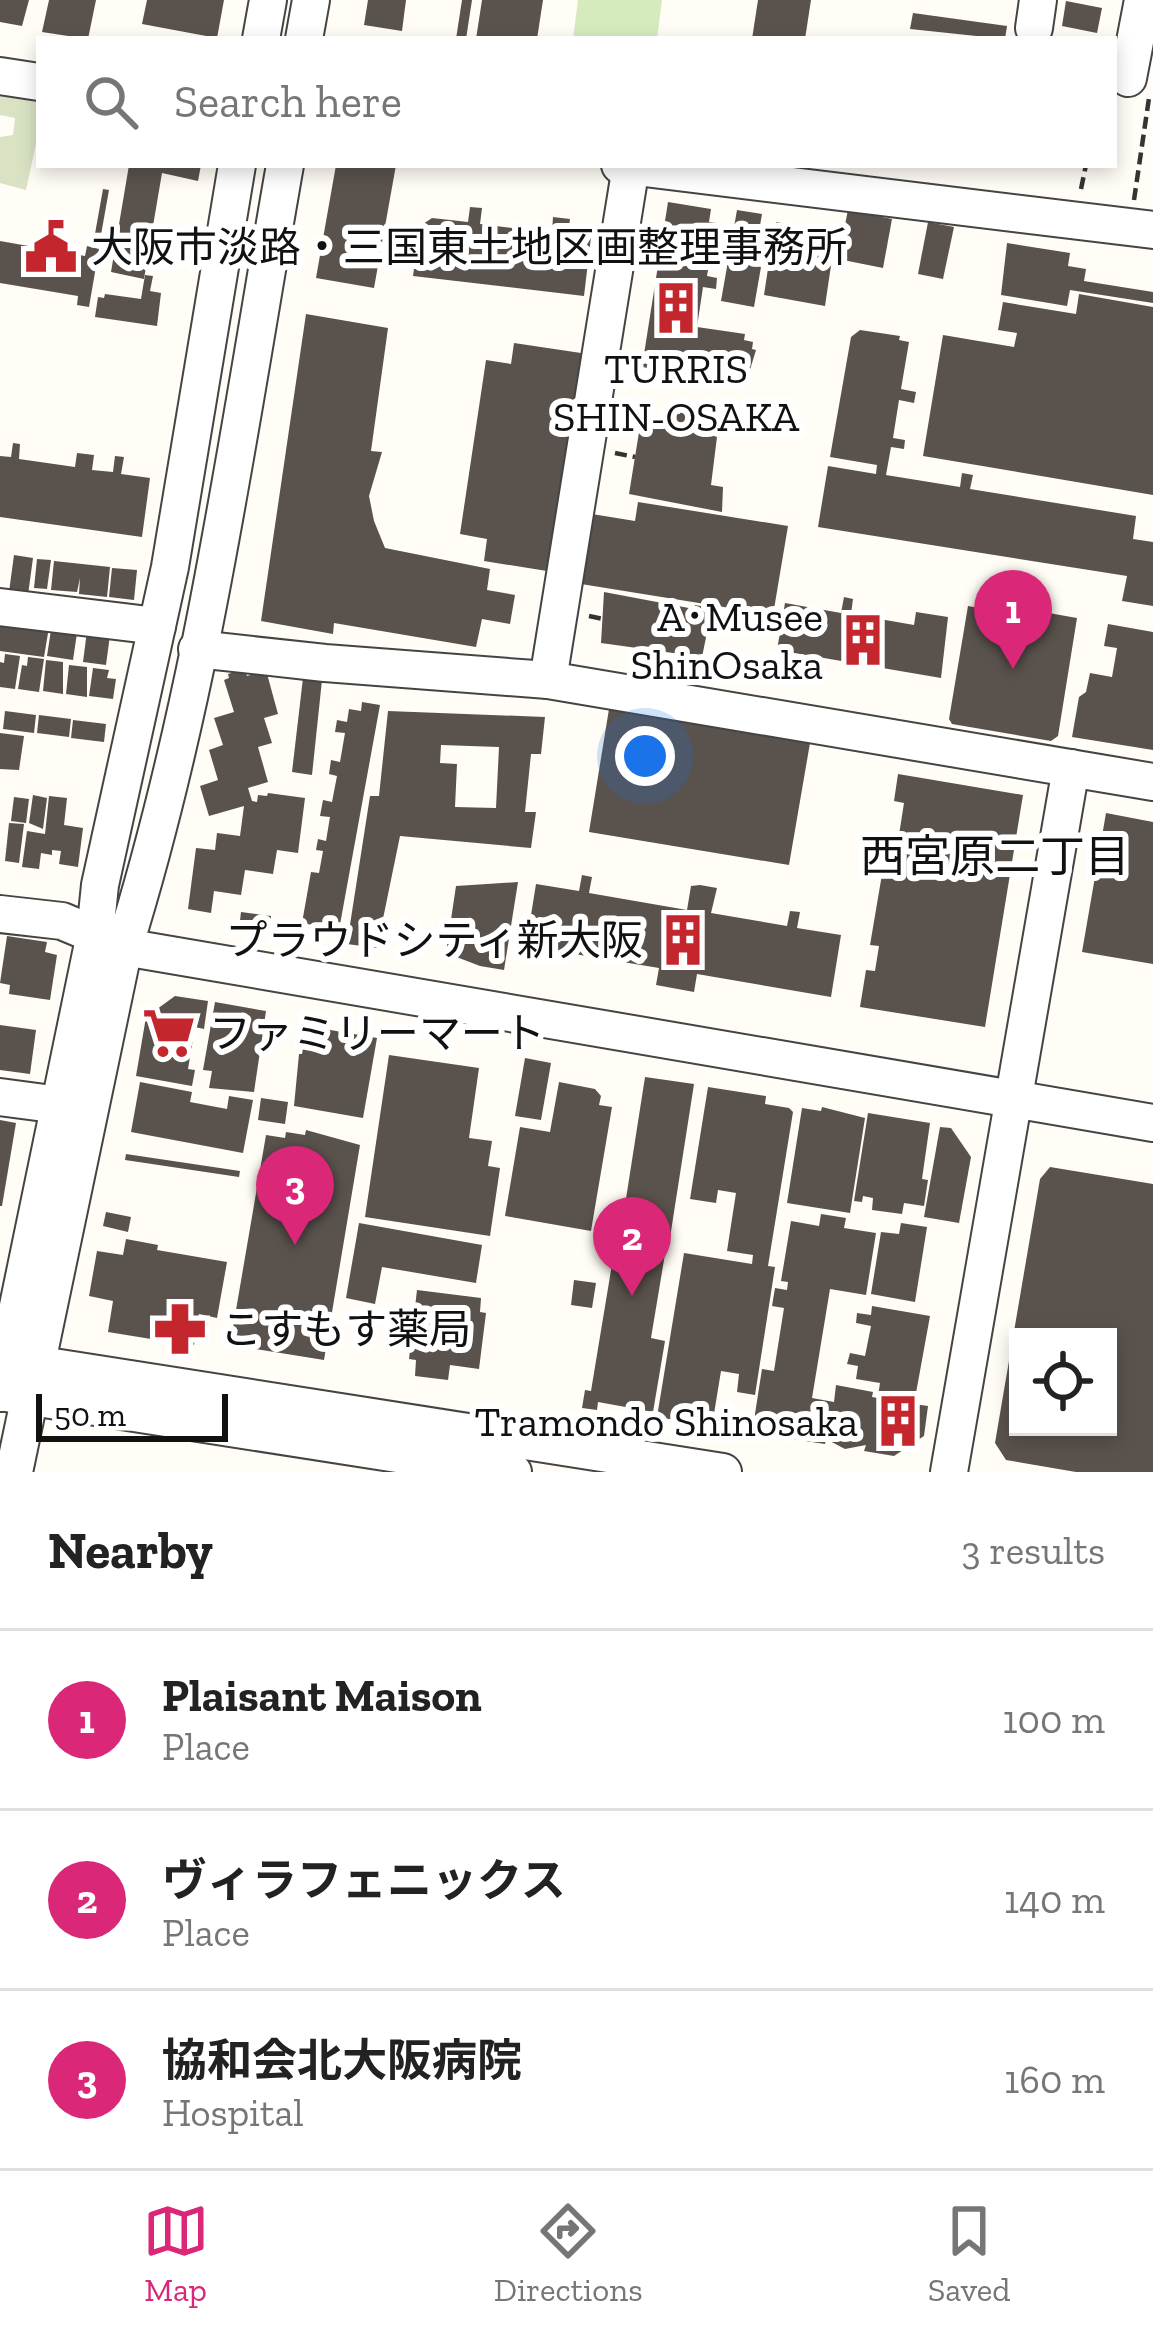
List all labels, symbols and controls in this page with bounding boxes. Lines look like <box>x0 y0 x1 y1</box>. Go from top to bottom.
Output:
search box <box>36 36 1117 168</box>
icon: search <box>78 69 144 135</box>
text: Search here <box>174 75 402 129</box>
public building icon: 大阪市淡路・三国東土地区画整理事務所 <box>22 218 80 276</box>
place label: 大阪市淡路・三国東土地区画整理事務所 <box>91 222 847 273</box>
building icon: TURRIS SHIN-OSAKA <box>647 279 705 337</box>
place label: TURRIS SHIN-OSAKA <box>553 343 800 442</box>
pin: 1 <box>974 570 1052 669</box>
place label: A･Musee ShinOsaka <box>630 591 823 690</box>
building icon: A･Musee ShinOsaka <box>834 611 892 669</box>
your location <box>615 726 675 786</box>
district label: 西宮原二丁目 <box>860 830 1130 884</box>
building icon: プラウドシティ新大阪 <box>654 911 712 969</box>
place label: プラウドシティ新大阪 <box>226 915 643 966</box>
supermarket icon: ファミリーマート <box>140 1004 198 1062</box>
place label: ファミリーマート <box>209 1008 545 1059</box>
pin: 3 <box>256 1146 334 1245</box>
pin: 2 <box>593 1197 671 1296</box>
pharmacy icon: こすもす薬局 <box>151 1300 209 1358</box>
place label: こすもす薬局 <box>220 1304 471 1355</box>
map controls <box>1009 1328 1117 1436</box>
button: locate <box>1009 1328 1117 1436</box>
scale bar <box>36 1388 228 1441</box>
building icon: Tramondo Shinosaka <box>869 1392 927 1450</box>
text: 50 m <box>54 1395 126 1434</box>
place label: Tramondo Shinosaka <box>475 1396 858 1447</box>
text: Nearby <box>48 1520 213 1581</box>
text: 3 results <box>961 1527 1105 1574</box>
text: Plaisant Maison <box>162 1669 482 1723</box>
text: 1 <box>79 1696 95 1743</box>
text: 100 m <box>1003 1696 1105 1743</box>
text: Place <box>162 1723 250 1770</box>
text: ヴィラフェニックス <box>162 1854 566 1908</box>
text: 2 <box>77 1876 97 1923</box>
text: 140 m <box>1004 1876 1105 1923</box>
text: Place <box>162 1909 250 1956</box>
text: 協和会北大阪病院 <box>162 2034 522 2088</box>
text: 3 <box>77 2056 97 2103</box>
text: 160 m <box>1004 2056 1105 2103</box>
text: Hospital <box>162 2089 304 2136</box>
tab: Map <box>143 2198 209 2309</box>
tab: Directions <box>494 2198 643 2309</box>
tab: Saved <box>928 2198 1010 2309</box>

